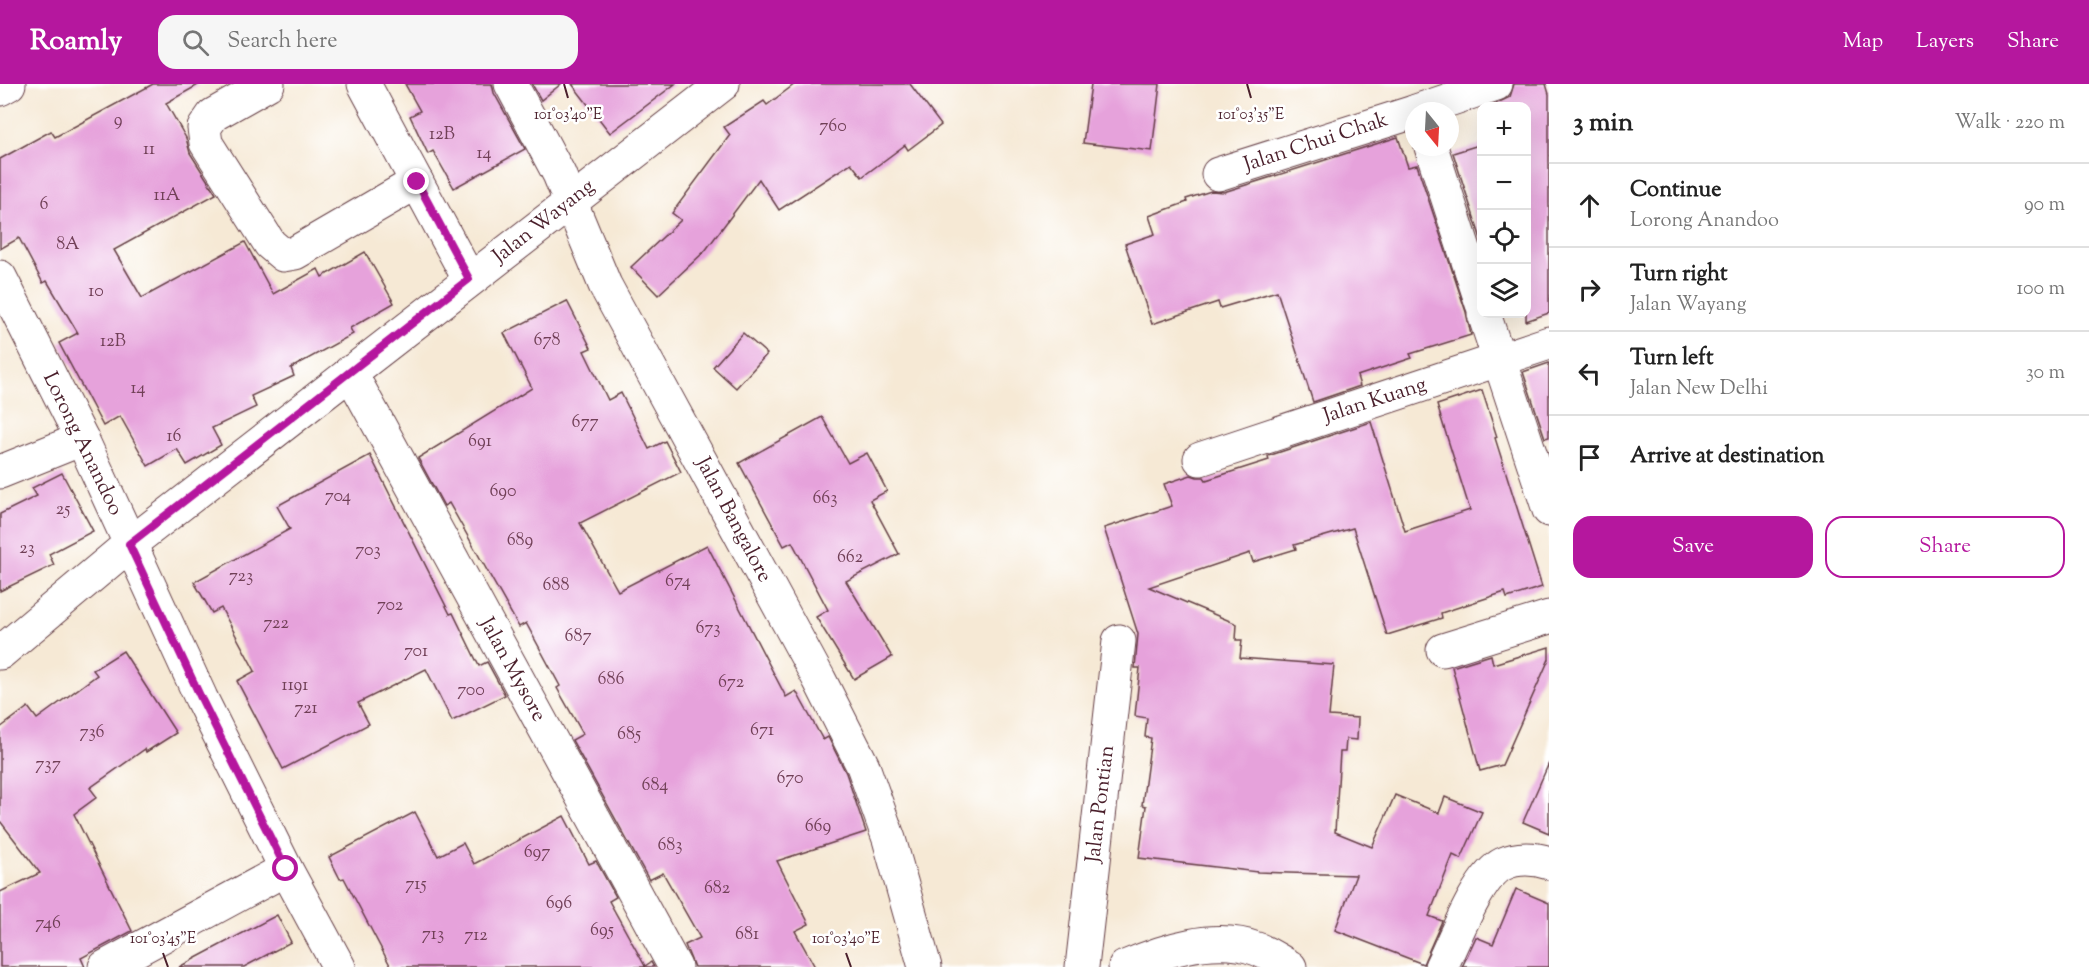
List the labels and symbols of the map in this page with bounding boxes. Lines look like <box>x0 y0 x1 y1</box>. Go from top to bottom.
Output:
north arrow <box>1405 102 1459 156</box>
text: 101°03'40"E <box>534 105 602 126</box>
text: 101°03'35"E <box>1218 105 1284 126</box>
street label: Jalan Chui Chak <box>1239 105 1393 181</box>
house number: 9 <box>114 108 123 134</box>
house number: 760 <box>819 114 847 140</box>
house number: 12B <box>429 122 455 148</box>
house number: 11 <box>143 137 155 163</box>
house number: 14 <box>476 141 492 167</box>
route end <box>403 168 429 194</box>
street label: Jalan Wayang <box>486 173 601 272</box>
house number: 11A <box>154 183 181 209</box>
house number: 6 <box>40 192 49 218</box>
house number: 8A <box>56 232 80 258</box>
house number: 10 <box>88 279 104 305</box>
house number: 678 <box>534 328 560 354</box>
house number: 12B <box>100 329 126 355</box>
street label: Lorong Anandoo <box>34 367 130 521</box>
street label: Jalan Kuang <box>1319 370 1430 432</box>
house number: 14 <box>130 376 146 402</box>
house number: 677 <box>572 410 598 436</box>
house number: 16 <box>166 424 182 450</box>
house number: 691 <box>468 429 492 455</box>
street label: Jalan Bangalore <box>687 451 779 588</box>
house number: 690 <box>489 479 517 505</box>
house number: 704 <box>325 484 351 510</box>
house number: 663 <box>812 486 838 512</box>
house number: 25 <box>56 497 70 523</box>
house number: 689 <box>507 528 534 554</box>
house number: 23 <box>19 536 35 562</box>
house number: 703 <box>355 538 381 564</box>
house number: 662 <box>837 545 864 571</box>
house number: 723 <box>229 564 253 590</box>
house number: 674 <box>665 569 691 595</box>
house number: 688 <box>543 573 569 599</box>
house number: 702 <box>377 593 404 619</box>
house number: 722 <box>263 611 289 637</box>
street label: Jalan Mysore <box>471 612 553 728</box>
house number: 673 <box>695 616 721 642</box>
house number: 687 <box>565 624 591 650</box>
house number: 701 <box>404 639 428 665</box>
house number: 686 <box>598 667 624 693</box>
house number: 672 <box>718 670 745 696</box>
house number: 1191 <box>282 673 308 699</box>
house number: 700 <box>457 678 485 704</box>
house number: 721 <box>294 696 318 722</box>
house number: 671 <box>750 718 774 744</box>
house number: 736 <box>79 720 105 746</box>
house number: 685 <box>617 722 641 748</box>
street label: Jalan Pontian <box>1079 744 1123 865</box>
house number: 737 <box>35 752 61 778</box>
house number: 670 <box>776 766 804 792</box>
house number: 684 <box>642 773 668 799</box>
house number: 669 <box>805 814 832 840</box>
house number: 683 <box>657 833 683 859</box>
house number: 697 <box>524 840 550 866</box>
route start <box>272 855 298 881</box>
house number: 715 <box>405 872 427 898</box>
house number: 682 <box>704 876 731 902</box>
house number: 696 <box>546 891 572 917</box>
house number: 746 <box>35 911 61 937</box>
house number: 695 <box>590 918 614 944</box>
house number: 713 <box>422 922 444 948</box>
house number: 681 <box>735 922 759 948</box>
house number: 712 <box>464 923 488 949</box>
text: 101°03'45"E <box>130 929 196 950</box>
text: 101°03'40"E <box>812 929 880 950</box>

